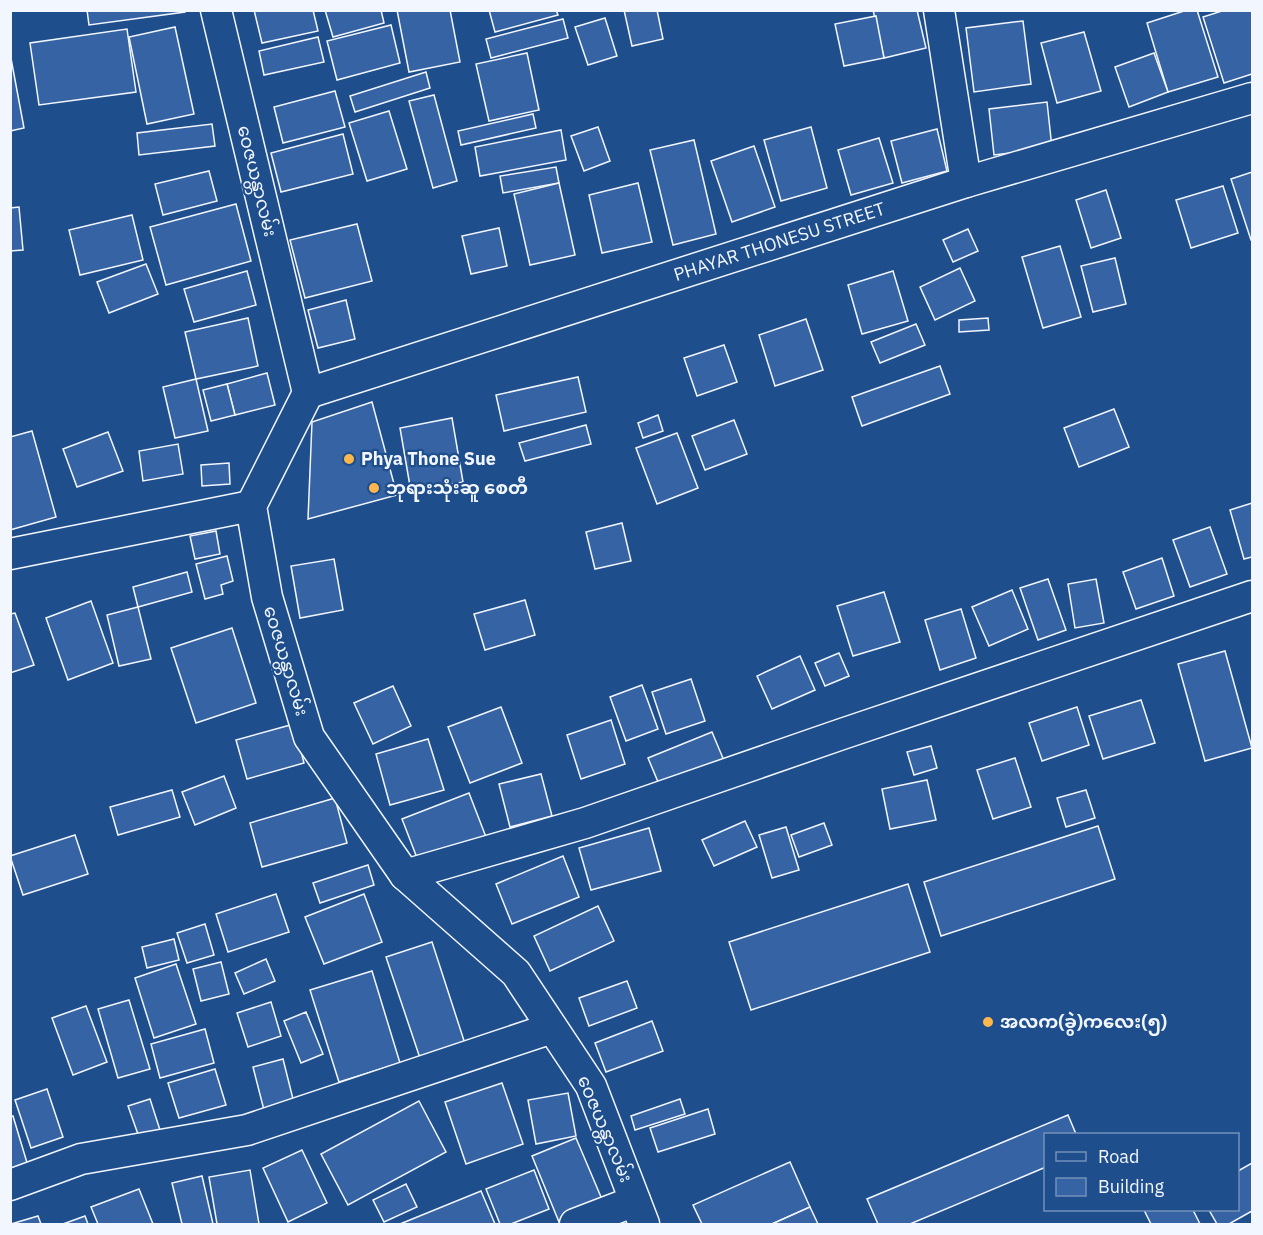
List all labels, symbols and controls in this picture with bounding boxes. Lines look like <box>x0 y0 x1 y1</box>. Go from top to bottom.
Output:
street label: ဝေဇယန္တာလမ်း <box>229 123 283 240</box>
street label: PHAYAR THONESU STREET <box>671 197 888 286</box>
place label: Phya Thone Sue <box>361 447 496 470</box>
marker: Phya Thone Sue <box>342 452 356 466</box>
place label: ဘုရားသုံးဆူ စေတီ <box>386 476 528 502</box>
marker: ဘုရားသုံးဆူ စေတီ <box>367 481 381 495</box>
street label: ဝေဇယန္တာလမ်း <box>255 603 315 720</box>
place label: အလက(ခွဲ)ကလေး(၅) <box>1000 1010 1167 1036</box>
marker: အလက(ခွဲ)ကလေး(၅) <box>981 1015 995 1029</box>
street label: ဝေဇယန္တာလမ်း <box>569 1071 639 1187</box>
legend <box>1044 1133 1239 1211</box>
text: Road <box>1098 1145 1139 1168</box>
text: Building <box>1098 1175 1165 1198</box>

